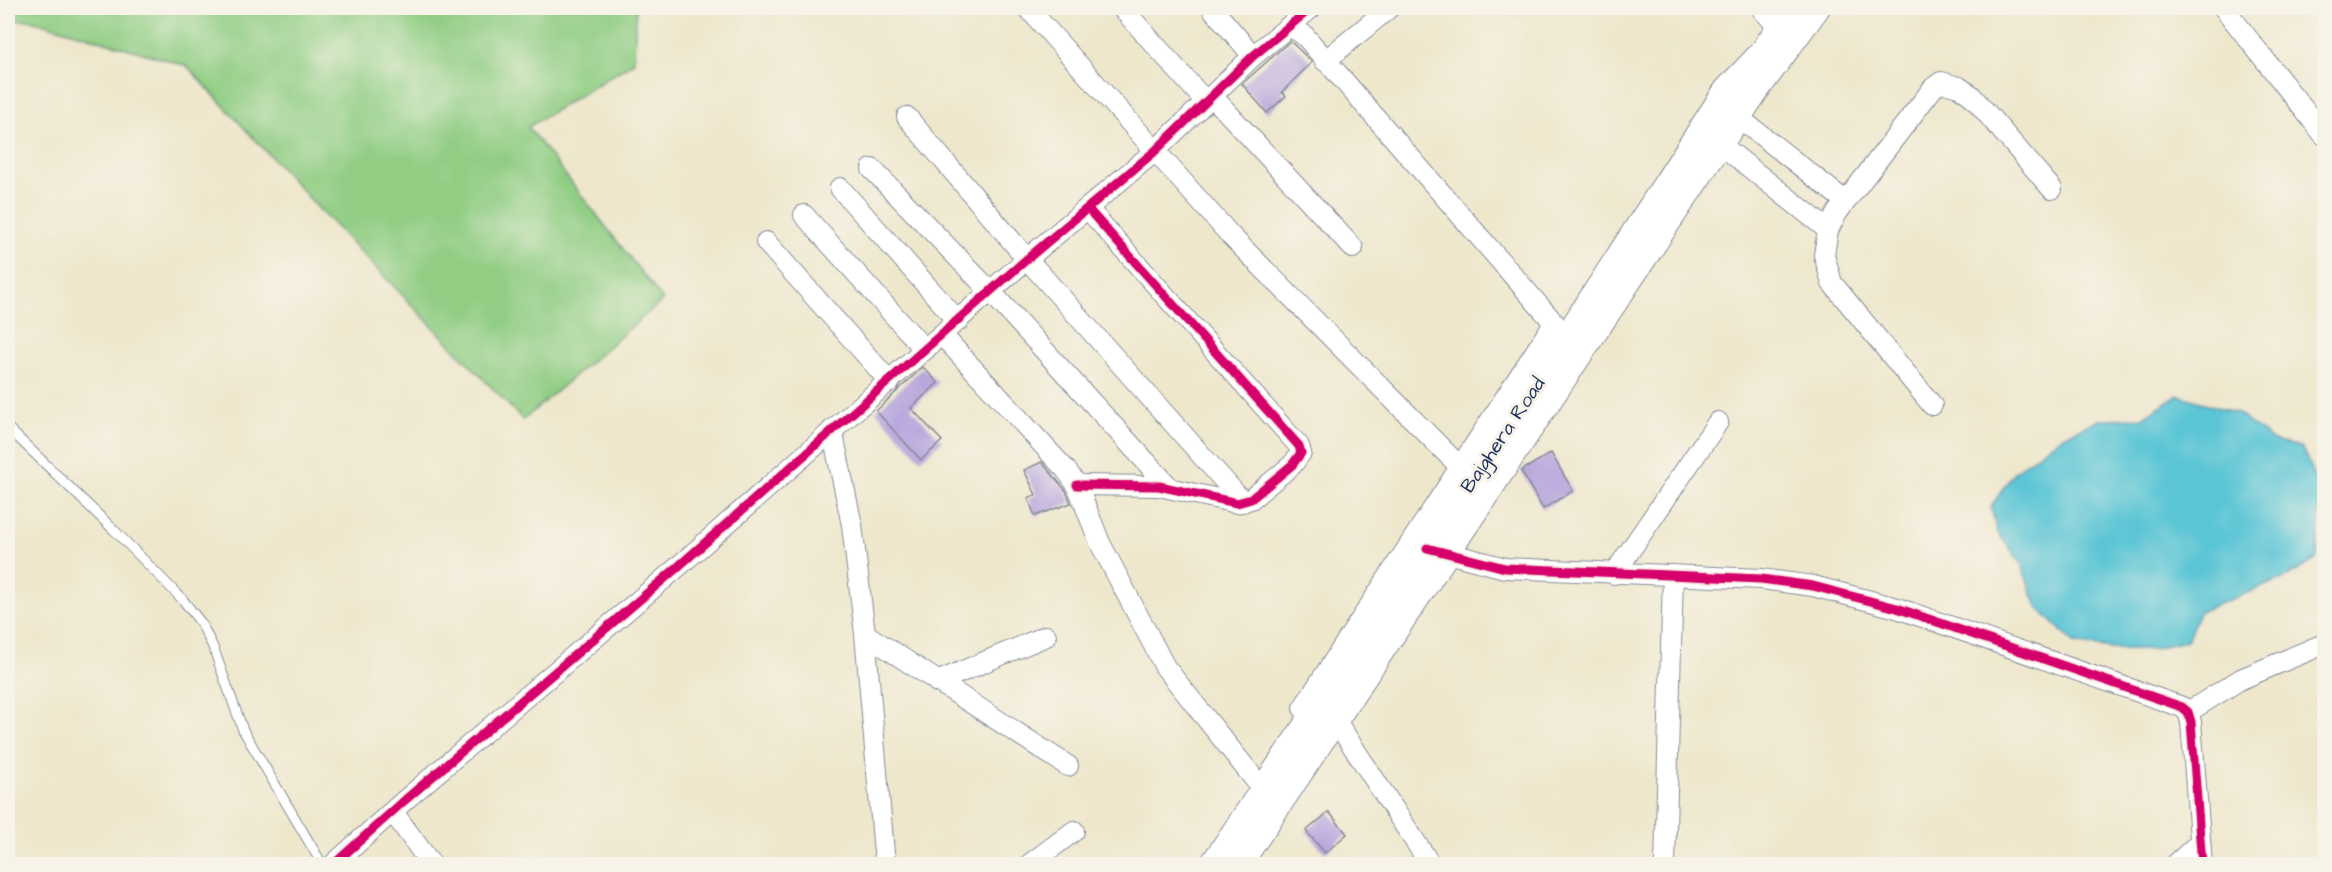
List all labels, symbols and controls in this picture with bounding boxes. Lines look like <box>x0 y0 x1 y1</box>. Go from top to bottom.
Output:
street label: Bajghera Road <box>1454 372 1553 499</box>

